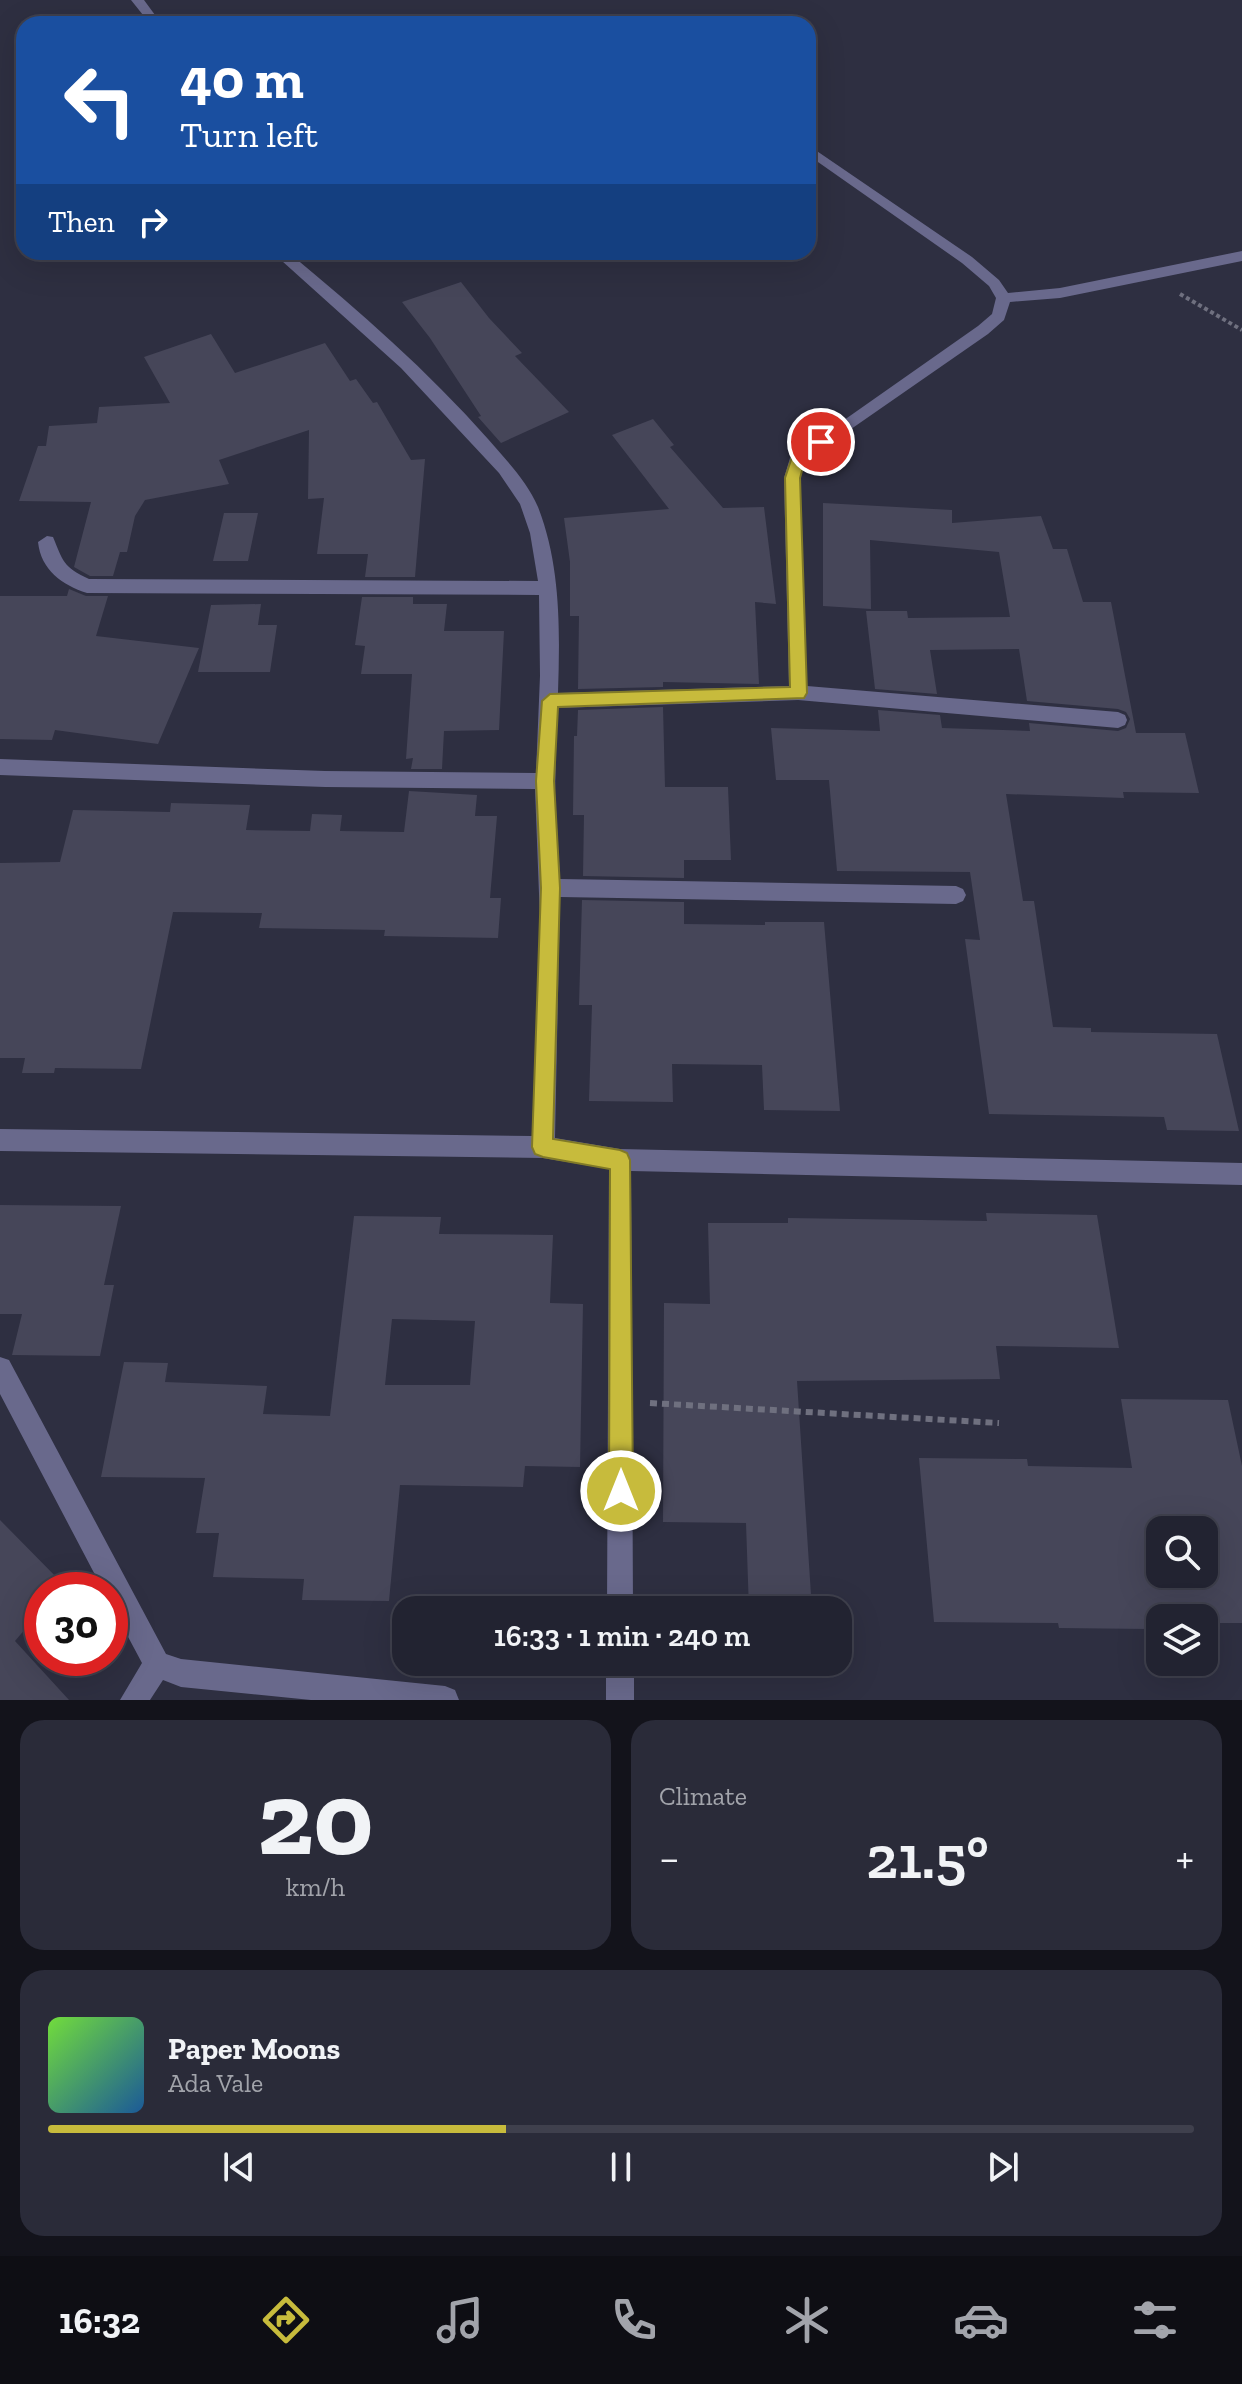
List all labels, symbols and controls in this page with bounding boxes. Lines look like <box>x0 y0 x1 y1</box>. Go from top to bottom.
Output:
text: 40 m <box>180 45 304 112</box>
icon: left <box>48 48 152 152</box>
text: Turn left <box>180 113 318 156</box>
icon: right <box>131 200 175 244</box>
text: Then <box>48 204 115 240</box>
pin <box>787 408 855 476</box>
icon: arrive <box>799 420 843 464</box>
position arrow <box>579 1449 663 1533</box>
map controls <box>1146 1516 1218 1676</box>
button: search <box>1146 1516 1218 1588</box>
speed limit sign: 30 <box>24 1572 128 1676</box>
button: layers <box>1146 1604 1218 1676</box>
text: 16:33 · 1 min · 240 m <box>494 1618 750 1654</box>
text: 20 <box>258 1756 373 1881</box>
text: Climate <box>659 1780 747 1812</box>
text: 21.5° <box>866 1821 989 1893</box>
text: − <box>659 1831 680 1884</box>
text: + <box>1175 1831 1194 1884</box>
text: km/h <box>286 1871 345 1903</box>
text: Paper Moons <box>168 2031 340 2067</box>
text: Ada Vale <box>168 2067 263 2099</box>
icon: previous <box>217 2145 261 2189</box>
icon: pause <box>599 2145 643 2189</box>
icon: next <box>981 2145 1025 2189</box>
icon: directions <box>258 2292 314 2348</box>
icon: music <box>432 2292 488 2348</box>
icon: phone <box>606 2292 662 2348</box>
icon: climate <box>779 2292 835 2348</box>
icon: car <box>953 2292 1009 2348</box>
icon: filters <box>1127 2292 1183 2348</box>
text: 16:32 <box>59 2299 140 2342</box>

